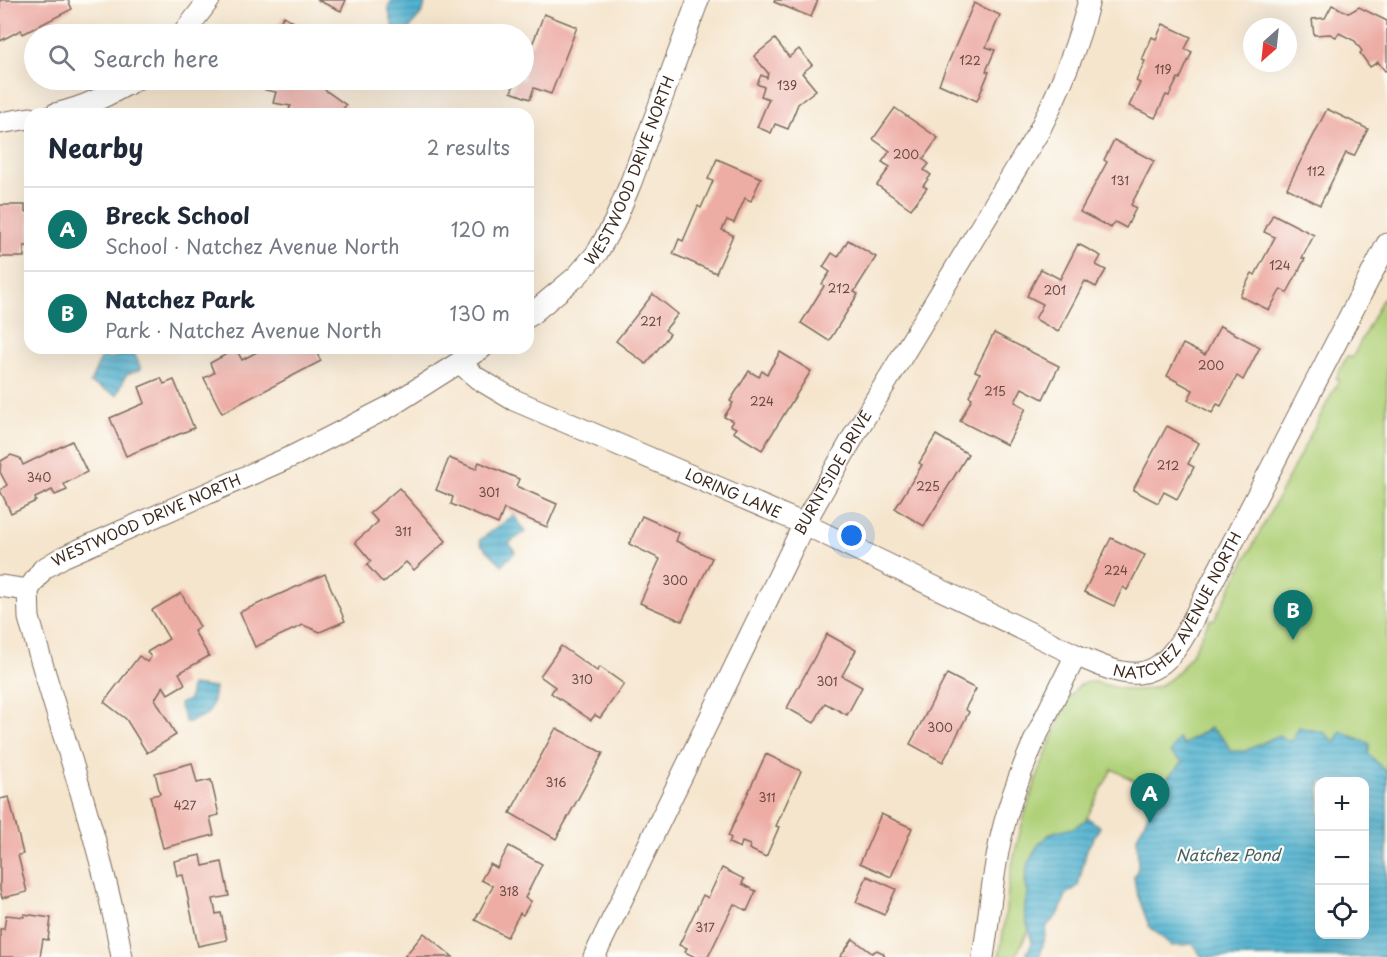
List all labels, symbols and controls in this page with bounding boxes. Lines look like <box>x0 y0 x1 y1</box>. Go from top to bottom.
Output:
north arrow <box>1243 18 1297 72</box>
search box <box>24 24 534 90</box>
icon: search <box>45 41 78 74</box>
text: Search here <box>93 41 219 74</box>
house number: 122 <box>959 51 981 69</box>
house number: 119 <box>1154 60 1172 78</box>
street label: WESTWOOD DRIVE NORTH <box>578 72 679 270</box>
house number: 139 <box>777 76 797 94</box>
text: Nearby <box>48 128 143 167</box>
text: 2 results <box>427 132 510 162</box>
house number: 200 <box>893 145 919 163</box>
house number: 112 <box>1307 162 1325 180</box>
house number: 131 <box>1111 171 1129 189</box>
text: Breck School <box>105 198 250 231</box>
text: A <box>60 214 75 244</box>
text: 120 m <box>451 214 510 244</box>
text: School · Natchez Avenue North <box>105 231 400 261</box>
house number: 124 <box>1269 256 1291 274</box>
house number: 212 <box>828 279 850 297</box>
house number: 201 <box>1044 281 1066 299</box>
text: Natchez Park <box>105 282 255 315</box>
text: B <box>61 298 74 328</box>
text: 130 m <box>450 298 510 328</box>
house number: 221 <box>640 312 662 330</box>
text: Park · Natchez Avenue North <box>105 315 382 345</box>
house number: 200 <box>1198 356 1224 374</box>
house number: 215 <box>984 382 1006 400</box>
house number: 224 <box>750 392 774 410</box>
street label: BURNTSIDE DRIVE <box>787 405 877 539</box>
house number: 212 <box>1157 456 1179 474</box>
street label: LORING LANE <box>682 462 785 523</box>
street label: WESTWOOD DRIVE NORTH <box>47 467 244 571</box>
house number: 340 <box>27 468 52 486</box>
house number: 225 <box>916 477 940 495</box>
house number: 301 <box>478 483 500 501</box>
your location <box>837 521 866 550</box>
house number: 311 <box>394 522 412 540</box>
street label: NATCHEZ AVENUE NORTH <box>1111 527 1246 684</box>
house number: 224 <box>1104 561 1128 579</box>
house number: 300 <box>662 571 688 589</box>
pin: B <box>1274 590 1312 640</box>
house number: 310 <box>571 670 593 688</box>
house number: 301 <box>816 672 838 690</box>
house number: 300 <box>927 718 953 736</box>
house number: 316 <box>545 773 567 791</box>
pin: A <box>1130 774 1170 823</box>
map controls <box>1315 777 1369 939</box>
button: + <box>1315 777 1369 831</box>
house number: 311 <box>758 788 776 806</box>
house number: 427 <box>174 796 196 814</box>
button: − <box>1315 831 1369 885</box>
water label: Natchez Pond <box>1176 842 1283 866</box>
house number: 318 <box>499 882 519 900</box>
button: locate <box>1315 885 1369 939</box>
house number: 317 <box>695 918 715 936</box>

